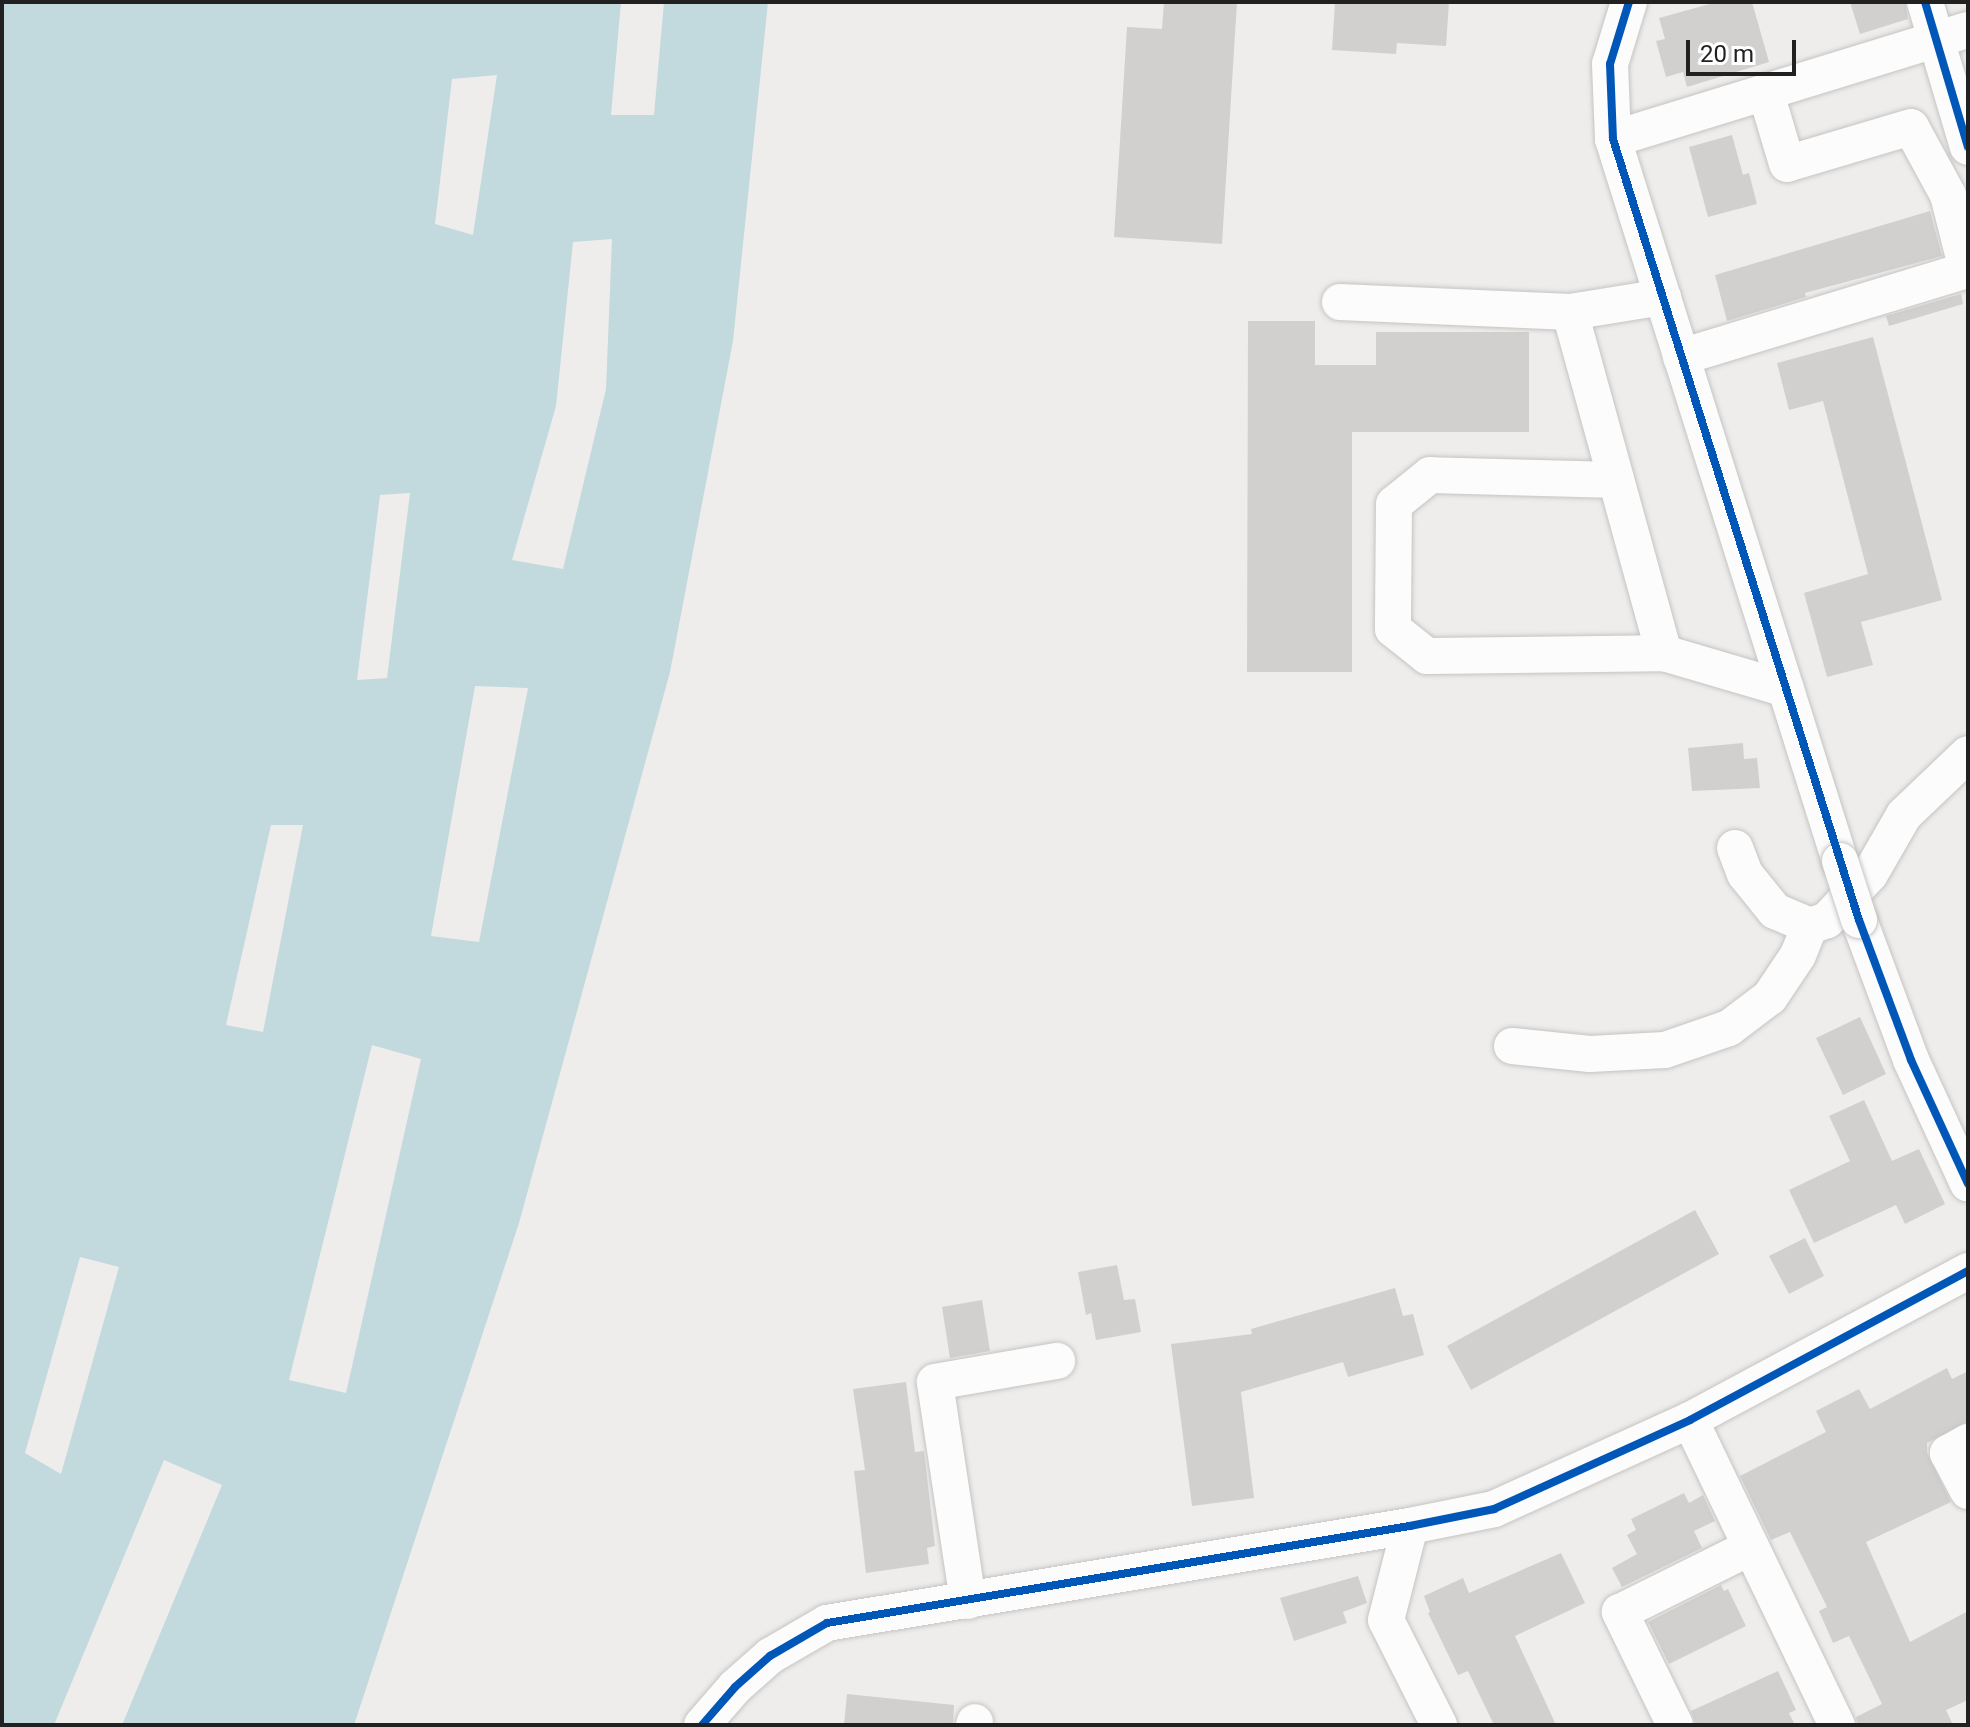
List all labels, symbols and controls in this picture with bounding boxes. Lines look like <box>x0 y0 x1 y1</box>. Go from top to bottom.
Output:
scale bar <box>1690 24 1800 74</box>
text: 20 m <box>1700 40 1754 68</box>

